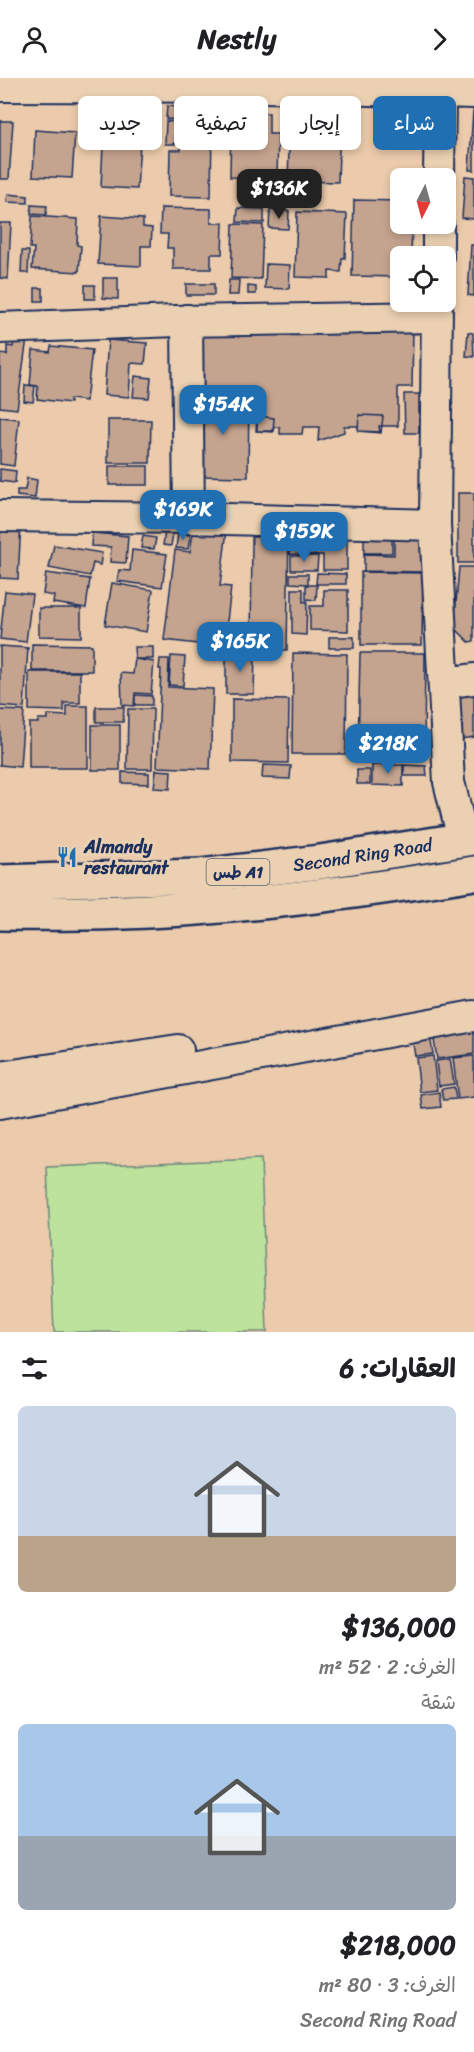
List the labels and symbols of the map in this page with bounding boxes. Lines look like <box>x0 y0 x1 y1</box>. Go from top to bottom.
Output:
north arrow <box>390 168 456 234</box>
pin: $136K <box>237 169 321 220</box>
pin: $154K <box>181 385 265 436</box>
pin: $169K <box>141 490 225 541</box>
pin: $159K <box>262 512 346 563</box>
pin: $165K <box>198 622 282 673</box>
pin: $218K <box>346 724 430 775</box>
street label: Second Ring Road <box>291 828 436 881</box>
place label: Almandy restaurant <box>83 831 170 884</box>
restaurant icon: Almandy restaurant <box>55 845 79 869</box>
road number: طس A1 <box>206 859 270 885</box>

